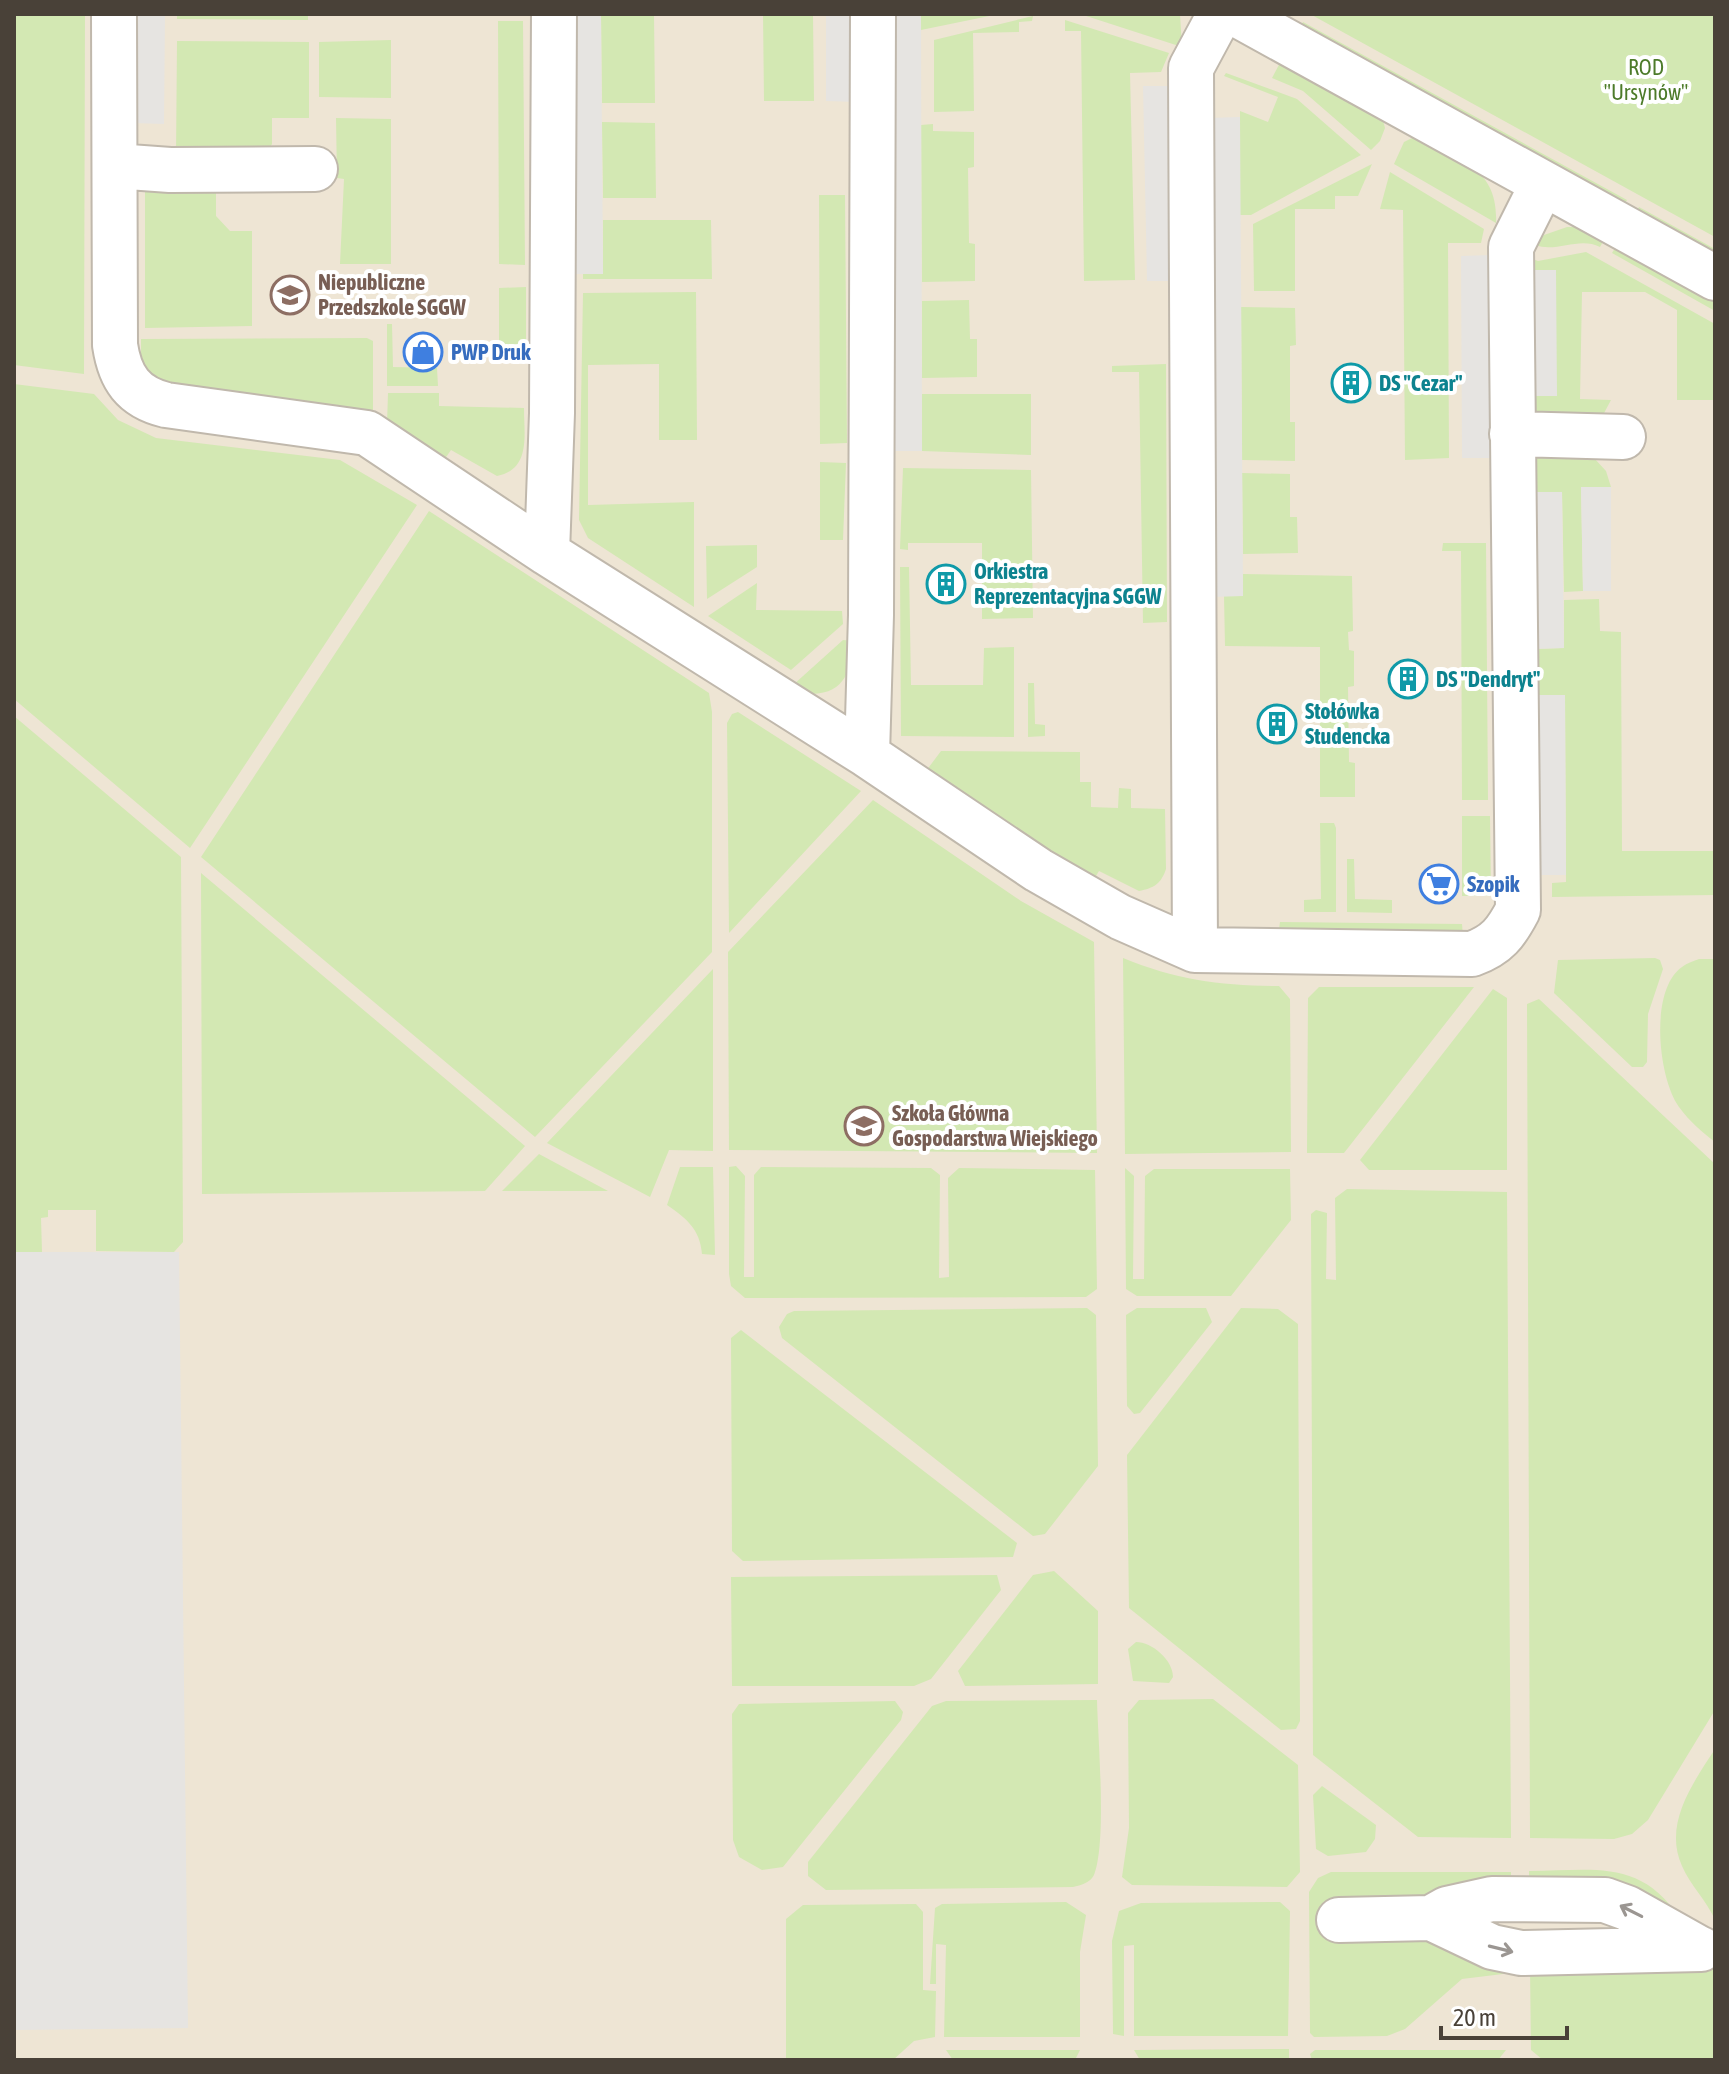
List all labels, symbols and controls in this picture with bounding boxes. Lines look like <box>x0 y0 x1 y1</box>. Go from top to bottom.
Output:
park label: ROD "Ursynów" <box>1604 54 1688 105</box>
place label: Niepubliczne Przedszkole SGGW <box>318 269 467 320</box>
school or university icon: Niepubliczne Przedszkole SGGW <box>269 274 311 316</box>
shop icon: PWP Druk <box>402 331 444 373</box>
place label: PWP Druk <box>451 339 531 365</box>
building icon: DS "Cezar" <box>1330 362 1372 404</box>
place label: DS "Cezar" <box>1379 370 1462 396</box>
place label: Orkiestra Reprezentacyjna SGGW <box>974 558 1163 609</box>
building icon: Orkiestra Reprezentacyjna SGGW <box>925 563 967 605</box>
building icon: DS "Dendryt" <box>1387 658 1429 700</box>
place label: DS "Dendryt" <box>1436 666 1540 692</box>
place label: Stołówka Studencka <box>1305 698 1390 749</box>
building icon: Stołówka Studencka <box>1256 703 1298 745</box>
supermarket icon: Szopik <box>1418 863 1460 905</box>
place label: Szopik <box>1467 871 1520 897</box>
place label: Szkoła Główna Gospodarstwa Wiejskiego <box>892 1100 1098 1151</box>
school or university icon: Szkoła Główna Gospodarstwa Wiejskiego <box>843 1105 885 1147</box>
one-way arrow <box>1620 1903 1644 1919</box>
one-way arrow <box>1488 1942 1514 1957</box>
scale bar <box>1441 1990 1567 2040</box>
text: 20 m <box>1453 2004 1496 2031</box>

